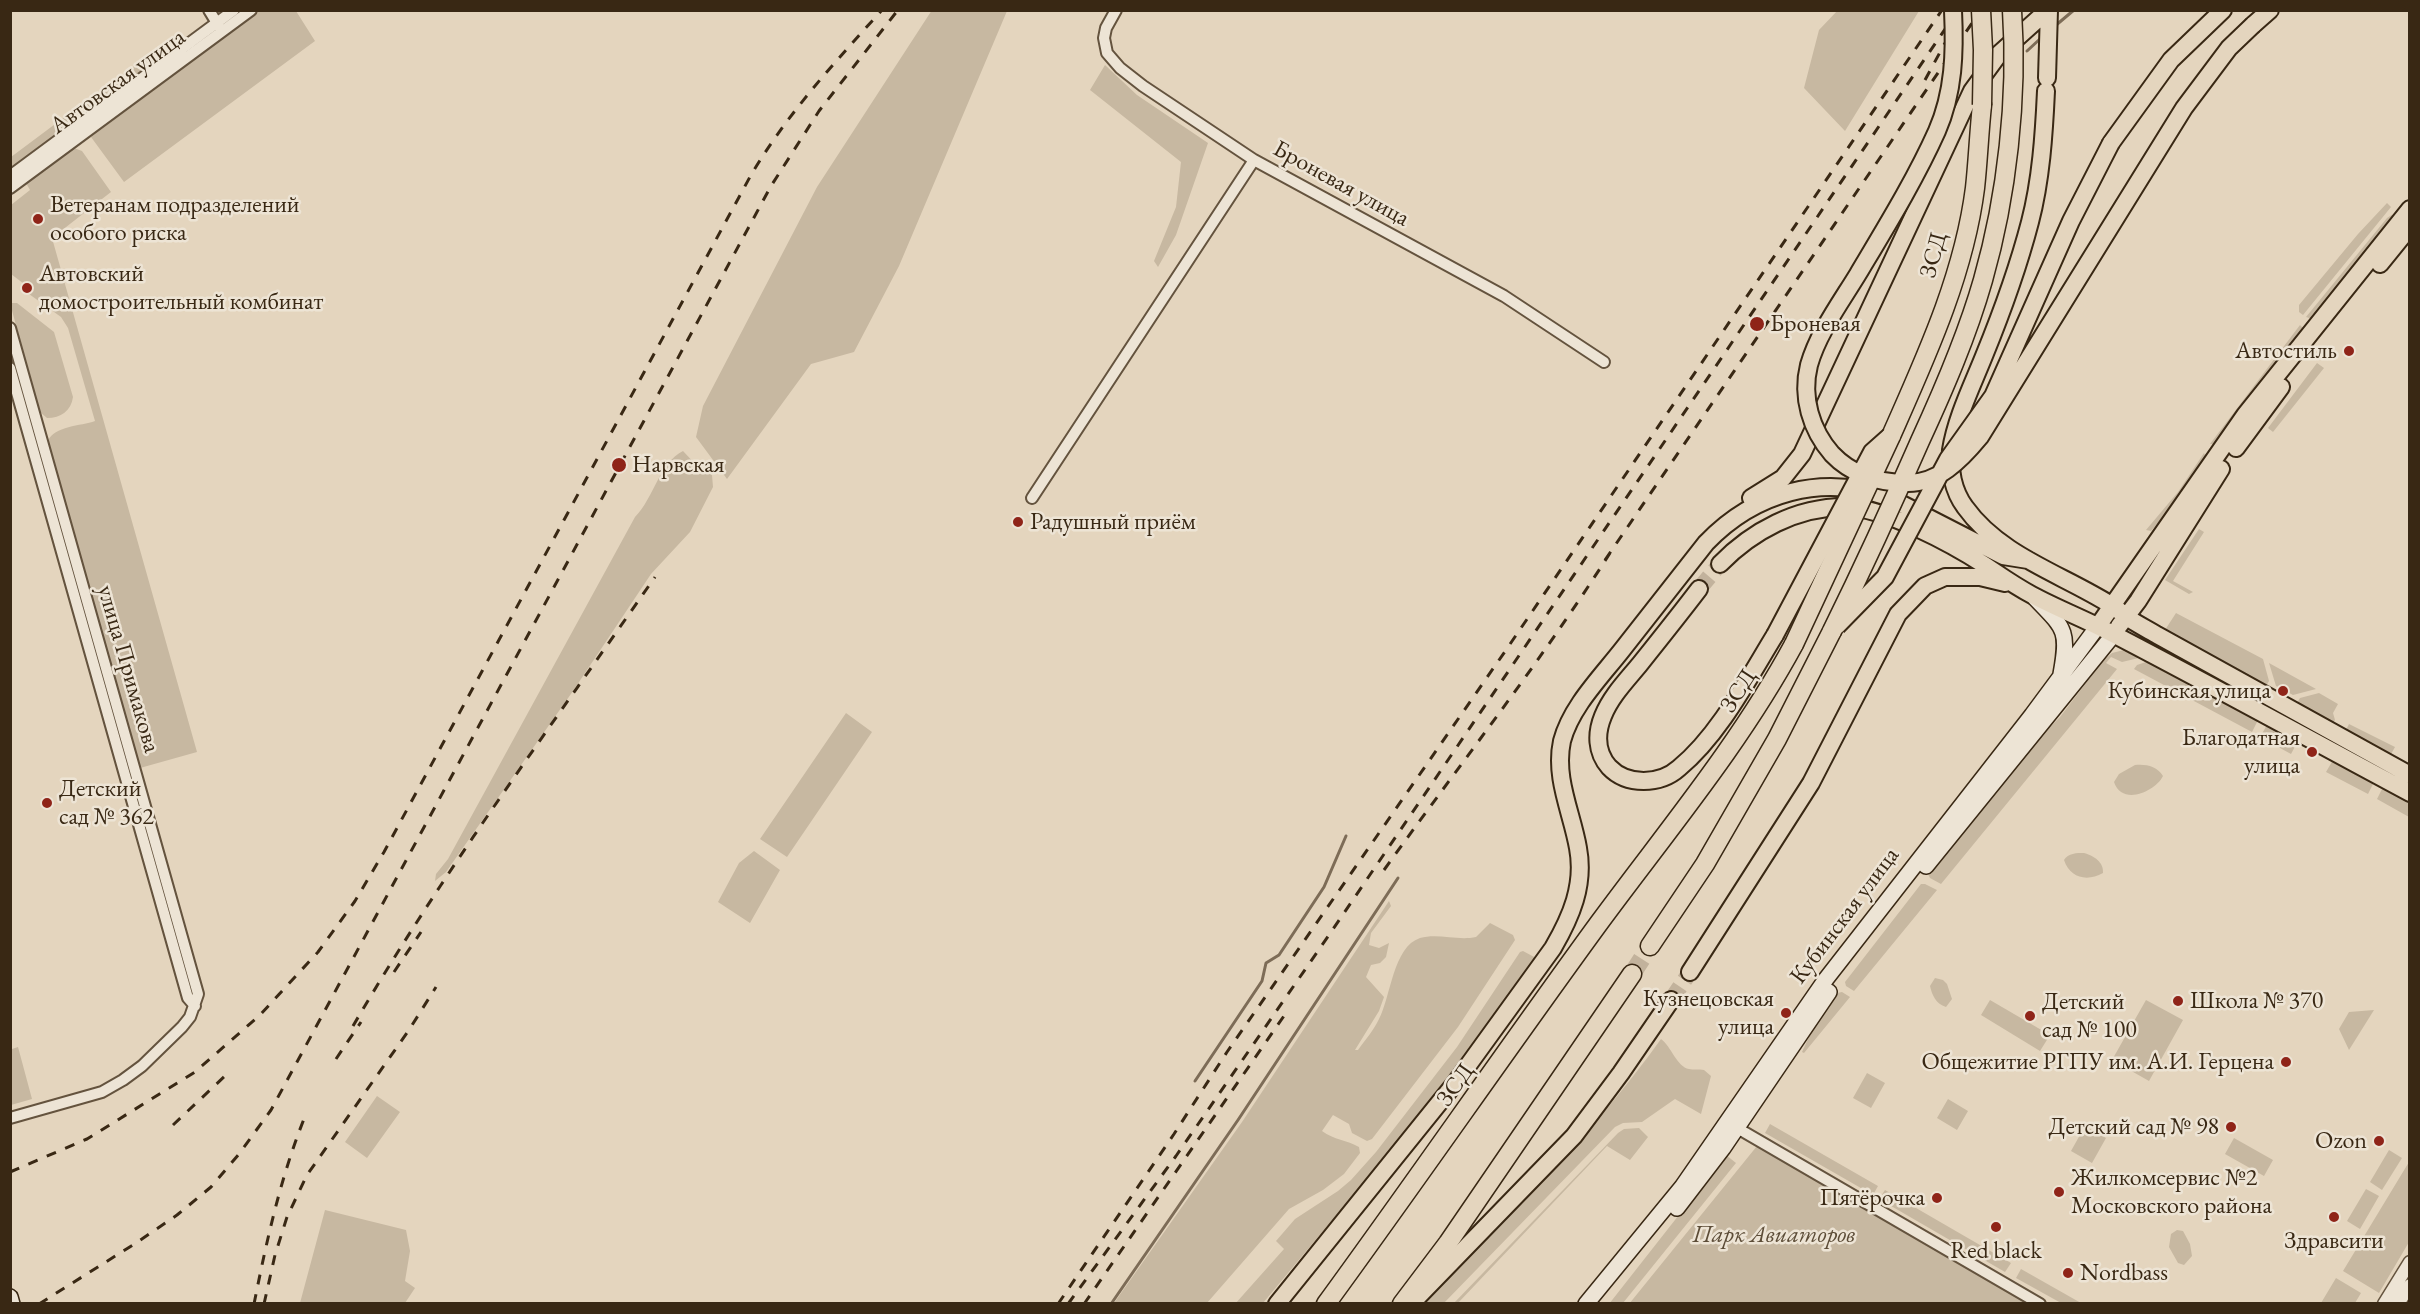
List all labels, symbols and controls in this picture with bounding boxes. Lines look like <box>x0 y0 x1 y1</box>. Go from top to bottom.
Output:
street label: Автовская улица <box>45 23 191 141</box>
street label: Броневая улица <box>1268 135 1414 233</box>
place label: Ветеранам подразделений особого риска <box>50 191 300 247</box>
marker: Ветеранам подразделений особого риска <box>31 212 45 226</box>
street label: ЗСД <box>1914 229 1954 281</box>
place label: Автовский домостроительный комбинат <box>39 260 323 316</box>
marker: Автовский домостроительный комбинат <box>20 281 34 295</box>
place label: Броневая <box>1770 310 1861 338</box>
marker: Броневая <box>1748 315 1766 333</box>
place label: Автостиль <box>2235 337 2337 365</box>
marker: Автостиль <box>2342 344 2356 358</box>
place label: Нарвская <box>632 451 724 479</box>
marker: Нарвская <box>610 456 628 474</box>
place label: Радушный приём <box>1030 508 1196 536</box>
marker: Радушный приём <box>1011 515 1025 529</box>
street label: улица Примакова <box>90 582 166 756</box>
street label: ЗСД <box>1714 664 1764 718</box>
place label: Кубинская улица <box>2107 677 2271 705</box>
marker: Кубинская улица <box>2276 684 2290 698</box>
place label: Благодатная улица <box>2182 724 2300 780</box>
marker: Благодатная улица <box>2305 745 2319 759</box>
place label: Детский сад № 362 <box>59 775 154 831</box>
marker: Детский сад № 362 <box>40 796 54 810</box>
street label: Кубинская улица <box>1784 842 1906 990</box>
place label: Кузнецовская улица <box>1643 985 1774 1041</box>
place label: Школа № 370 <box>2190 987 2323 1015</box>
place label: Детский сад № 100 <box>2042 988 2137 1044</box>
marker: Школа № 370 <box>2171 994 2185 1008</box>
marker: Кузнецовская улица <box>1779 1006 1793 1020</box>
marker: Детский сад № 100 <box>2023 1009 2037 1023</box>
place label: Общежитие РГПУ им. А.И. Герцена <box>1921 1048 2274 1076</box>
marker: Общежитие РГПУ им. А.И. Герцена <box>2279 1055 2293 1069</box>
street label: ЗСД <box>1431 1058 1481 1112</box>
place label: Детский сад № 98 <box>2049 1113 2219 1141</box>
marker: Детский сад № 98 <box>2224 1120 2238 1134</box>
place label: Ozon <box>2315 1127 2367 1155</box>
marker: Ozon <box>2372 1134 2386 1148</box>
place label: Жилкомсервис №2 Московского района <box>2071 1164 2272 1220</box>
place label: Пятёрочка <box>1819 1184 1925 1212</box>
marker: Жилкомсервис №2 Московского района <box>2052 1185 2066 1199</box>
marker: Пятёрочка <box>1930 1191 1944 1205</box>
marker: Здравсити <box>2327 1210 2341 1224</box>
marker: Red black <box>1989 1220 2003 1234</box>
park label: Парк Авиаторов <box>1693 1221 1855 1249</box>
place label: Здравсити <box>2284 1227 2384 1255</box>
place label: Red black <box>1950 1237 2042 1265</box>
place label: Nordbass <box>2080 1259 2168 1287</box>
marker: Nordbass <box>2061 1266 2075 1280</box>

